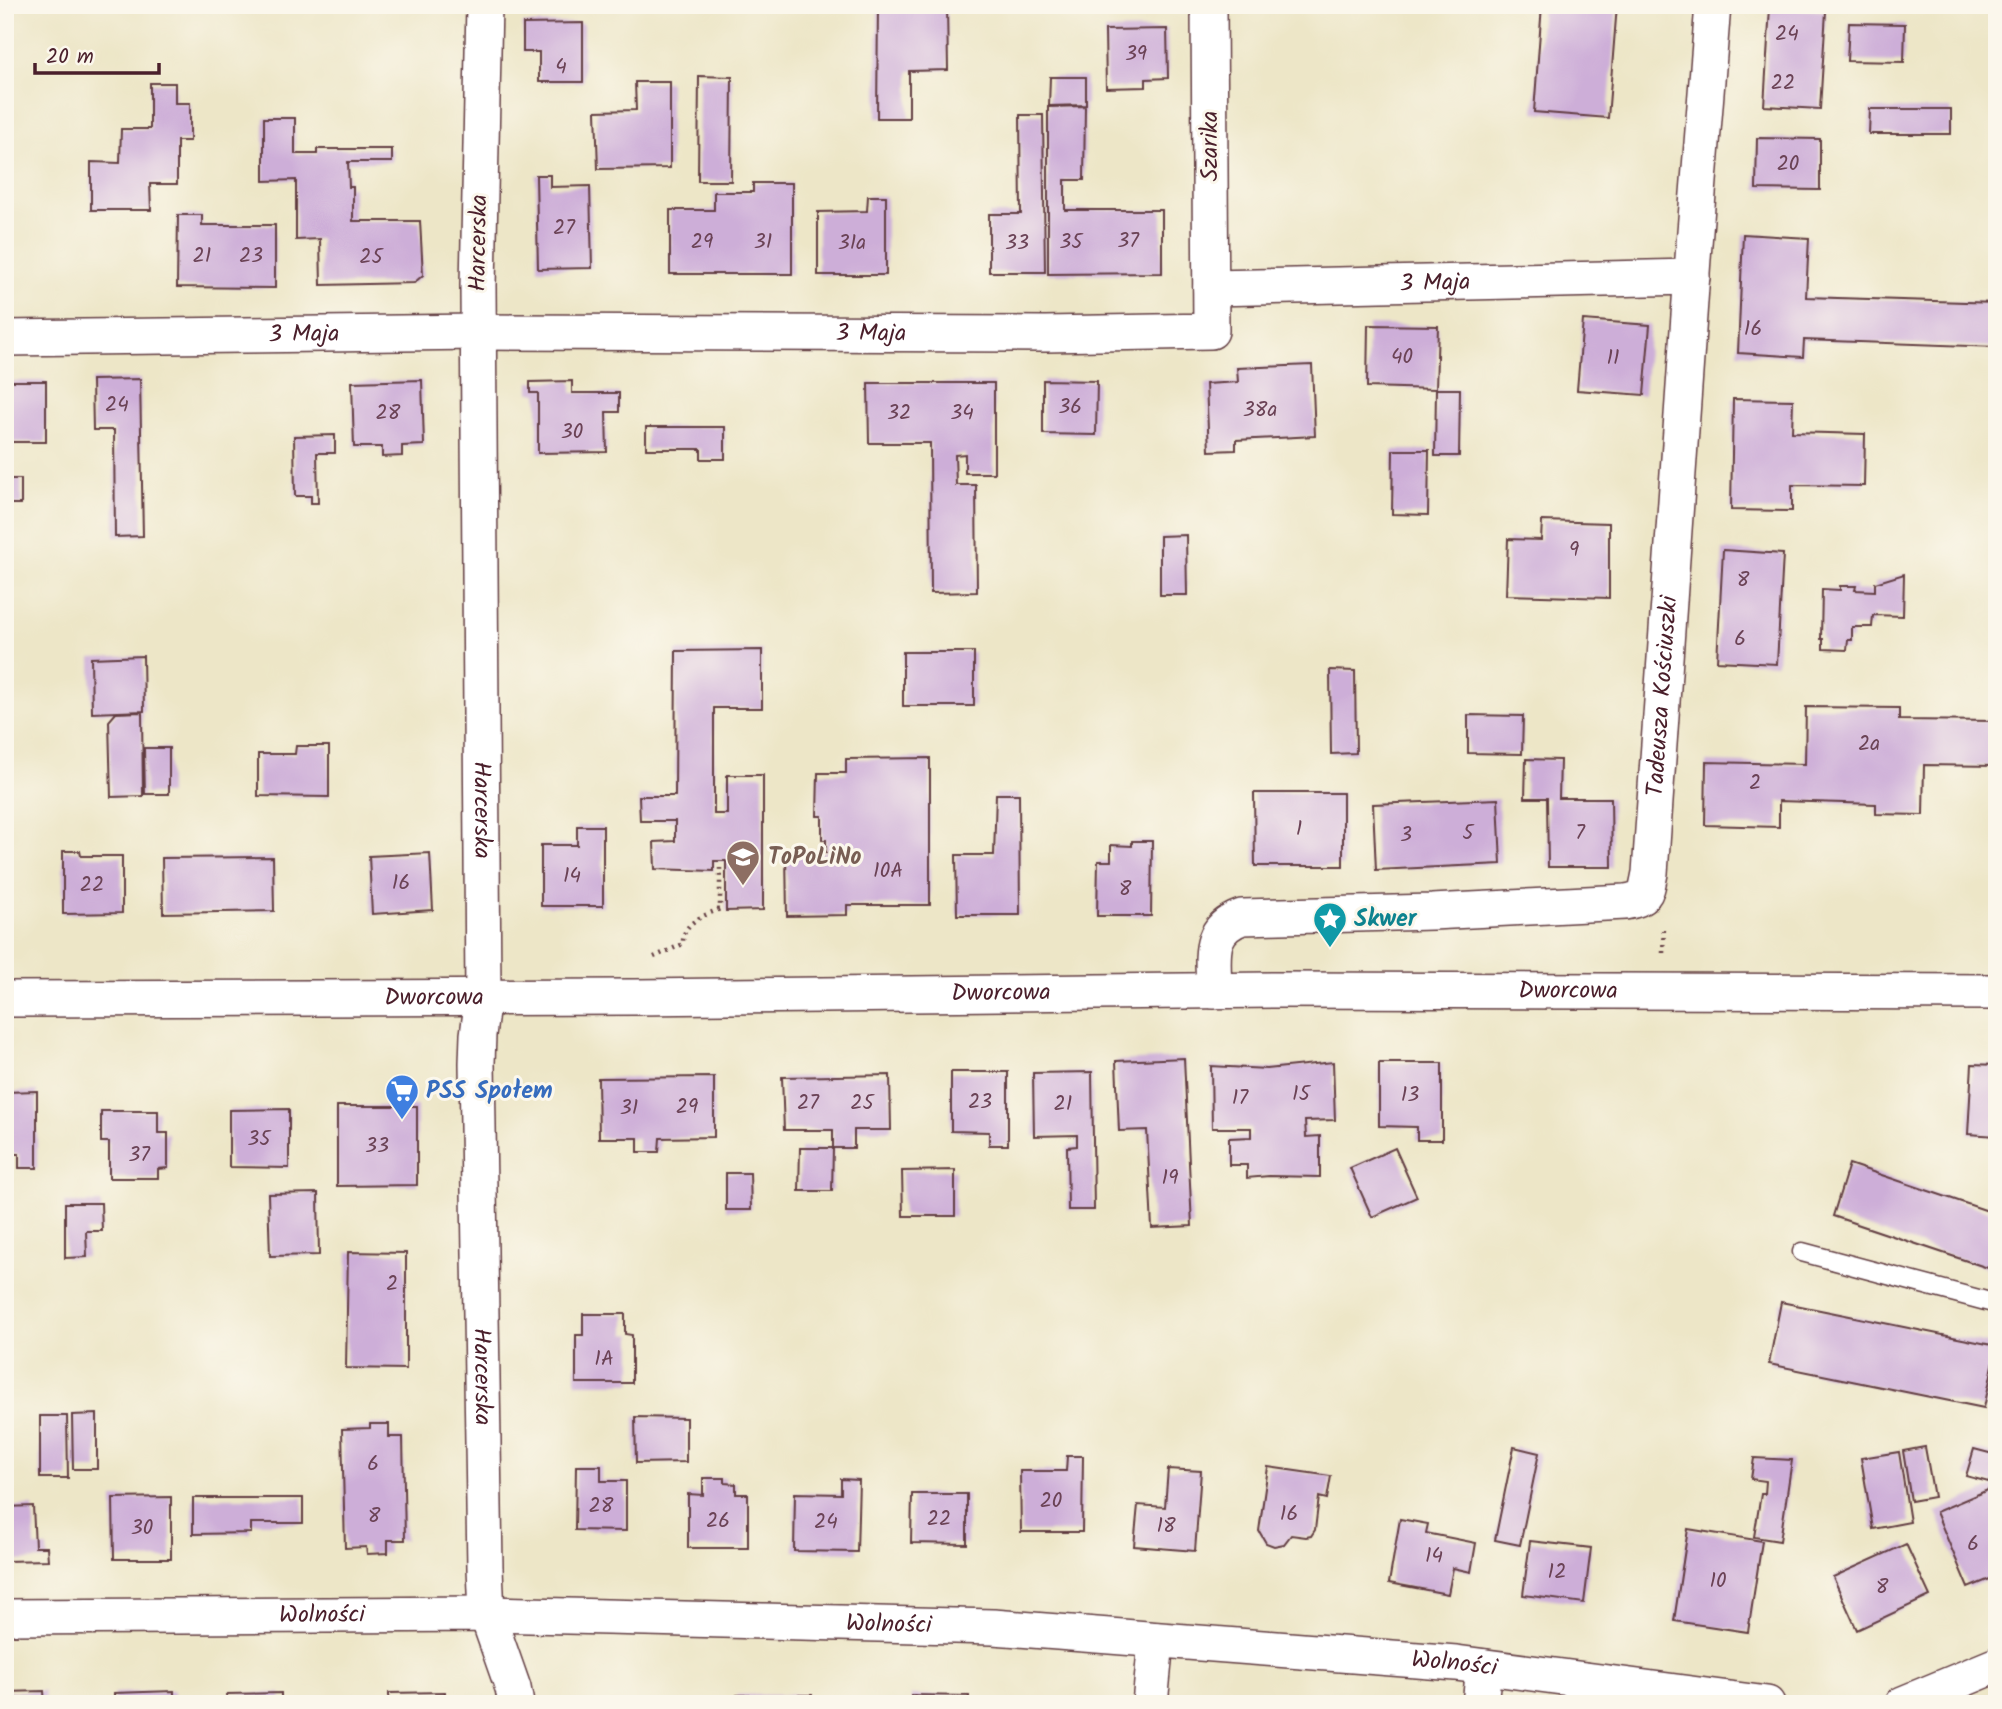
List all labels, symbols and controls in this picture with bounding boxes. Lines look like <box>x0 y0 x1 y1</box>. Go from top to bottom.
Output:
house number: 24 <box>1775 18 1799 51</box>
scale bar <box>35 32 159 76</box>
house number: 39 <box>1125 38 1147 71</box>
text: 20 m <box>46 41 94 74</box>
house number: 4 <box>555 51 567 84</box>
house number: 22 <box>1771 67 1795 100</box>
street label: Szarika <box>1191 111 1230 181</box>
house number: 20 <box>1777 148 1799 181</box>
street label: Harcerska <box>459 194 499 292</box>
house number: 27 <box>553 212 576 245</box>
house number: 37 <box>1117 225 1140 258</box>
house number: 29 <box>691 226 713 259</box>
house number: 31 <box>754 226 772 259</box>
house number: 35 <box>1059 226 1084 259</box>
house number: 31a <box>838 227 866 260</box>
house number: 33 <box>1005 227 1029 260</box>
house number: 21 <box>193 240 211 273</box>
house number: 23 <box>239 240 263 273</box>
house number: 25 <box>359 241 384 274</box>
street label: 3 Maja <box>1399 263 1471 303</box>
house number: 16 <box>1744 313 1762 346</box>
street label: 3 Maja <box>268 314 340 354</box>
street label: 3 Maja <box>835 314 906 353</box>
house number: 40 <box>1391 341 1413 374</box>
house number: 11 <box>1606 342 1620 375</box>
house number: 24 <box>105 389 129 422</box>
house number: 36 <box>1058 391 1082 424</box>
house number: 38a <box>1243 394 1277 427</box>
house number: 28 <box>376 397 401 430</box>
house number: 32 <box>887 397 911 430</box>
house number: 34 <box>950 397 974 430</box>
house number: 30 <box>561 416 583 449</box>
house number: 9 <box>1569 534 1579 567</box>
house number: 8 <box>1737 564 1750 597</box>
street label: Tadeusza Kościuszki <box>1636 593 1689 798</box>
house number: 6 <box>1734 623 1746 656</box>
house number: 2a <box>1858 728 1880 761</box>
street label: Harcerska <box>462 761 502 859</box>
house number: 2 <box>1749 767 1761 800</box>
house number: 1 <box>1296 813 1302 846</box>
house number: 5 <box>1462 817 1475 850</box>
house number: 7 <box>1575 817 1586 850</box>
house number: 3 <box>1400 819 1412 852</box>
school or university icon: ToPoLiNo <box>724 838 762 887</box>
place label: ToPoLiNo <box>768 838 862 877</box>
house number: 10A <box>873 855 903 888</box>
house number: 14 <box>563 860 581 893</box>
house number: 16 <box>392 867 410 900</box>
house number: 22 <box>80 869 104 902</box>
house number: 8 <box>1119 873 1132 906</box>
place icon: Skwer <box>1311 900 1349 949</box>
place label: Skwer <box>1354 900 1418 939</box>
street label: Dworcowa <box>1518 971 1618 1010</box>
street label: Dworcowa <box>951 973 1051 1013</box>
street label: Dworcowa <box>384 978 484 1017</box>
supermarket icon: PSS Społem <box>383 1072 421 1121</box>
place label: PSS Społem <box>426 1072 553 1111</box>
house number: 15 <box>1292 1078 1312 1111</box>
house number: 13 <box>1401 1079 1419 1112</box>
house number: 17 <box>1232 1082 1249 1115</box>
house number: 23 <box>968 1086 992 1119</box>
house number: 27 <box>797 1087 820 1120</box>
house number: 25 <box>850 1087 875 1120</box>
house number: 21 <box>1054 1088 1072 1121</box>
house number: 29 <box>676 1091 698 1124</box>
house number: 31 <box>620 1092 638 1125</box>
house number: 35 <box>247 1123 272 1156</box>
house number: 33 <box>365 1130 389 1163</box>
house number: 37 <box>128 1139 151 1172</box>
house number: 19 <box>1162 1162 1178 1195</box>
house number: 2 <box>386 1268 398 1301</box>
street label: Harcerska <box>462 1327 502 1426</box>
house number: 1A <box>594 1343 614 1376</box>
house number: 6 <box>367 1448 379 1481</box>
house number: 20 <box>1040 1485 1062 1518</box>
house number: 28 <box>589 1490 614 1523</box>
house number: 16 <box>1280 1498 1298 1531</box>
house number: 8 <box>368 1500 381 1533</box>
house number: 22 <box>927 1503 951 1536</box>
house number: 26 <box>706 1505 730 1538</box>
house number: 24 <box>814 1506 838 1539</box>
house number: 18 <box>1156 1510 1176 1543</box>
house number: 30 <box>131 1512 153 1545</box>
house number: 6 <box>1967 1528 1979 1561</box>
house number: 14 <box>1425 1540 1443 1573</box>
house number: 12 <box>1548 1556 1566 1589</box>
house number: 10 <box>1709 1565 1727 1598</box>
house number: 8 <box>1876 1571 1889 1604</box>
street label: Wolności <box>279 1595 366 1635</box>
street label: Wolności <box>845 1604 934 1645</box>
street label: Wolności <box>1410 1640 1501 1688</box>

